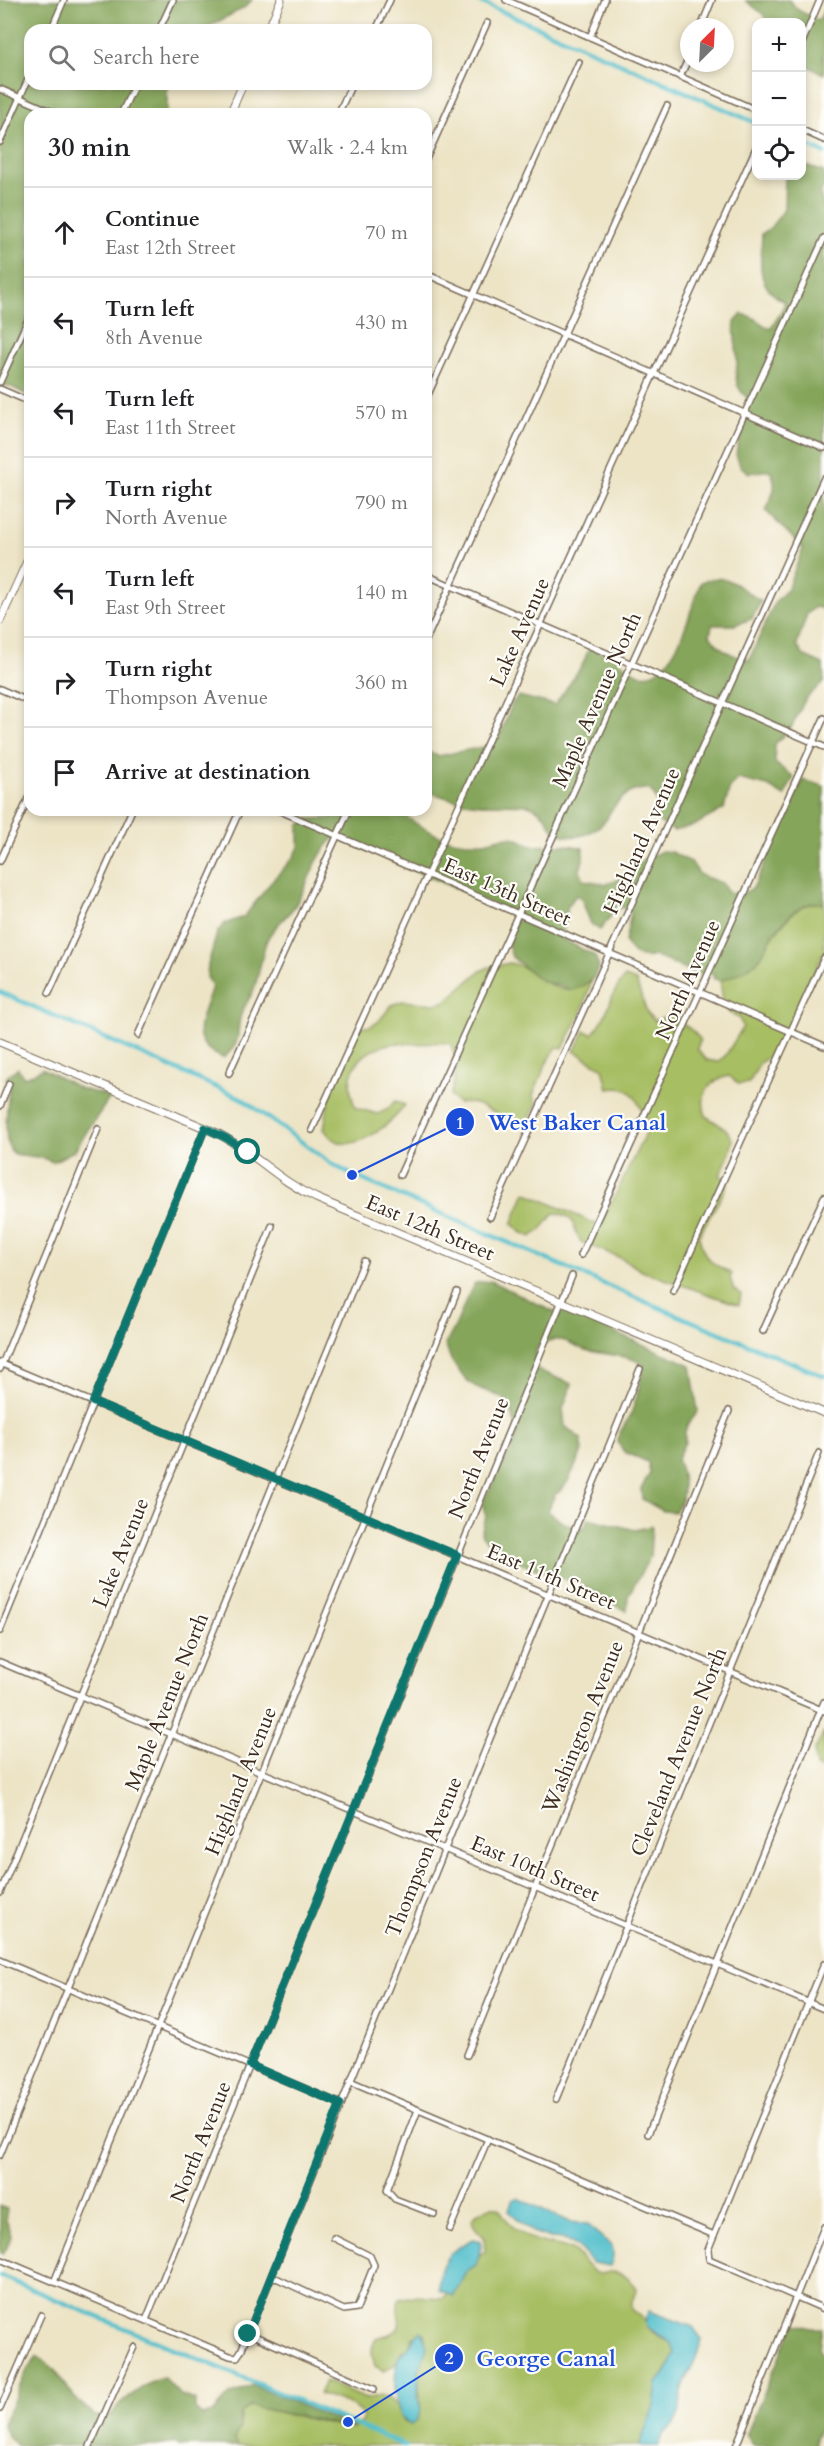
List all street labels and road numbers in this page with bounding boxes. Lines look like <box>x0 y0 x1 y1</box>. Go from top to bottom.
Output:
street label: Lake Avenue <box>483 573 557 691</box>
street label: Maple Avenue North <box>545 607 649 792</box>
street label: Highland Avenue <box>597 763 687 919</box>
street label: East 13th Street <box>438 851 576 933</box>
street label: North Avenue <box>649 915 727 1045</box>
street label: East 12th Street <box>361 1188 499 1268</box>
street label: North Avenue <box>441 1393 517 1523</box>
street label: Lake Avenue <box>86 1494 156 1612</box>
street label: East 11th Street <box>482 1537 620 1617</box>
street label: Maple Avenue North <box>118 1608 216 1795</box>
street label: Washington Avenue <box>535 1636 631 1819</box>
street label: Cleveland Avenue North <box>624 1643 734 1861</box>
street label: Highland Avenue <box>198 1702 284 1860</box>
street label: Thompson Avenue <box>378 1772 470 1942</box>
street label: East 10th Street <box>466 1829 604 1909</box>
street label: North Avenue <box>163 2077 239 2207</box>

